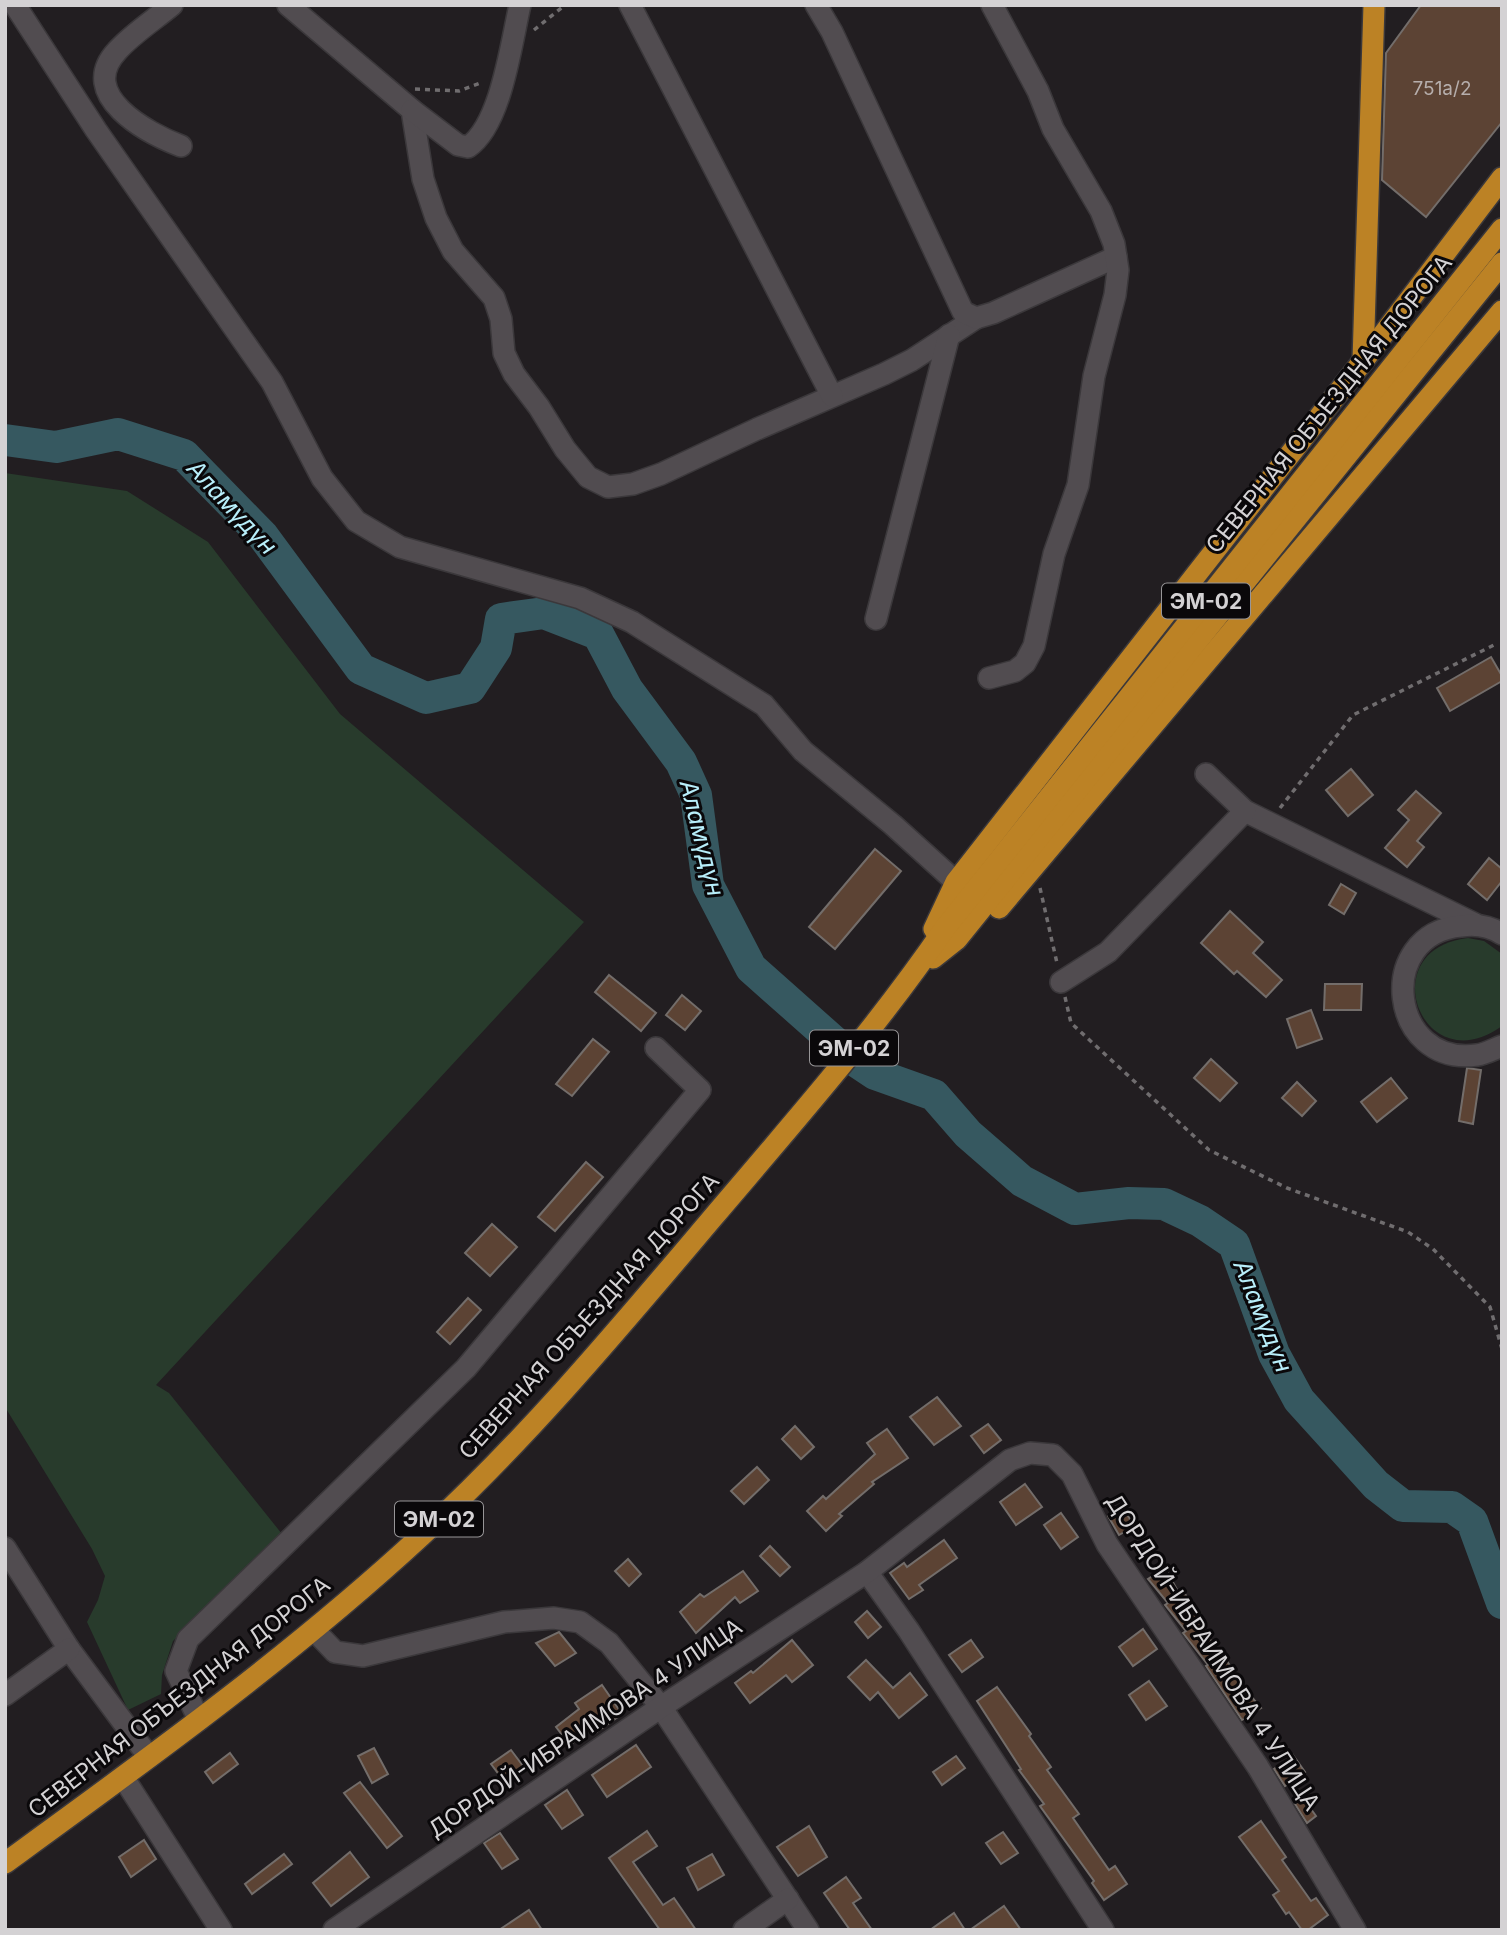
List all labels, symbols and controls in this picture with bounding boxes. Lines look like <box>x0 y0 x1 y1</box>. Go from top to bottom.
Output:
house number: 751а/2 <box>1413 77 1471 100</box>
street label: СЕВЕРНАЯ ОБЪЕЗДНАЯ ДОРОГА <box>1200 249 1458 559</box>
water label: Аламүдүн <box>180 453 283 560</box>
road number: ЭМ-02 <box>1162 584 1250 618</box>
water label: Аламүдүн <box>673 776 730 899</box>
road number: ЭМ-02 <box>810 1030 898 1066</box>
street label: СЕВЕРНАЯ ОБЪЕЗДНАЯ ДОРОГА <box>453 1167 725 1465</box>
water label: Аламүдүн <box>1227 1255 1299 1376</box>
street label: ДОРДОЙ-ИБРАИМОВА 4 УЛИЦА <box>1100 1488 1326 1816</box>
road number: ЭМ-02 <box>395 1502 483 1536</box>
street label: СЕВЕРНАЯ ОБЪЕЗДНАЯ ДОРОГА <box>22 1570 336 1824</box>
street label: ДОРДОЙ-ИБРАИМОВА 4 УЛИЦА <box>423 1612 747 1844</box>

